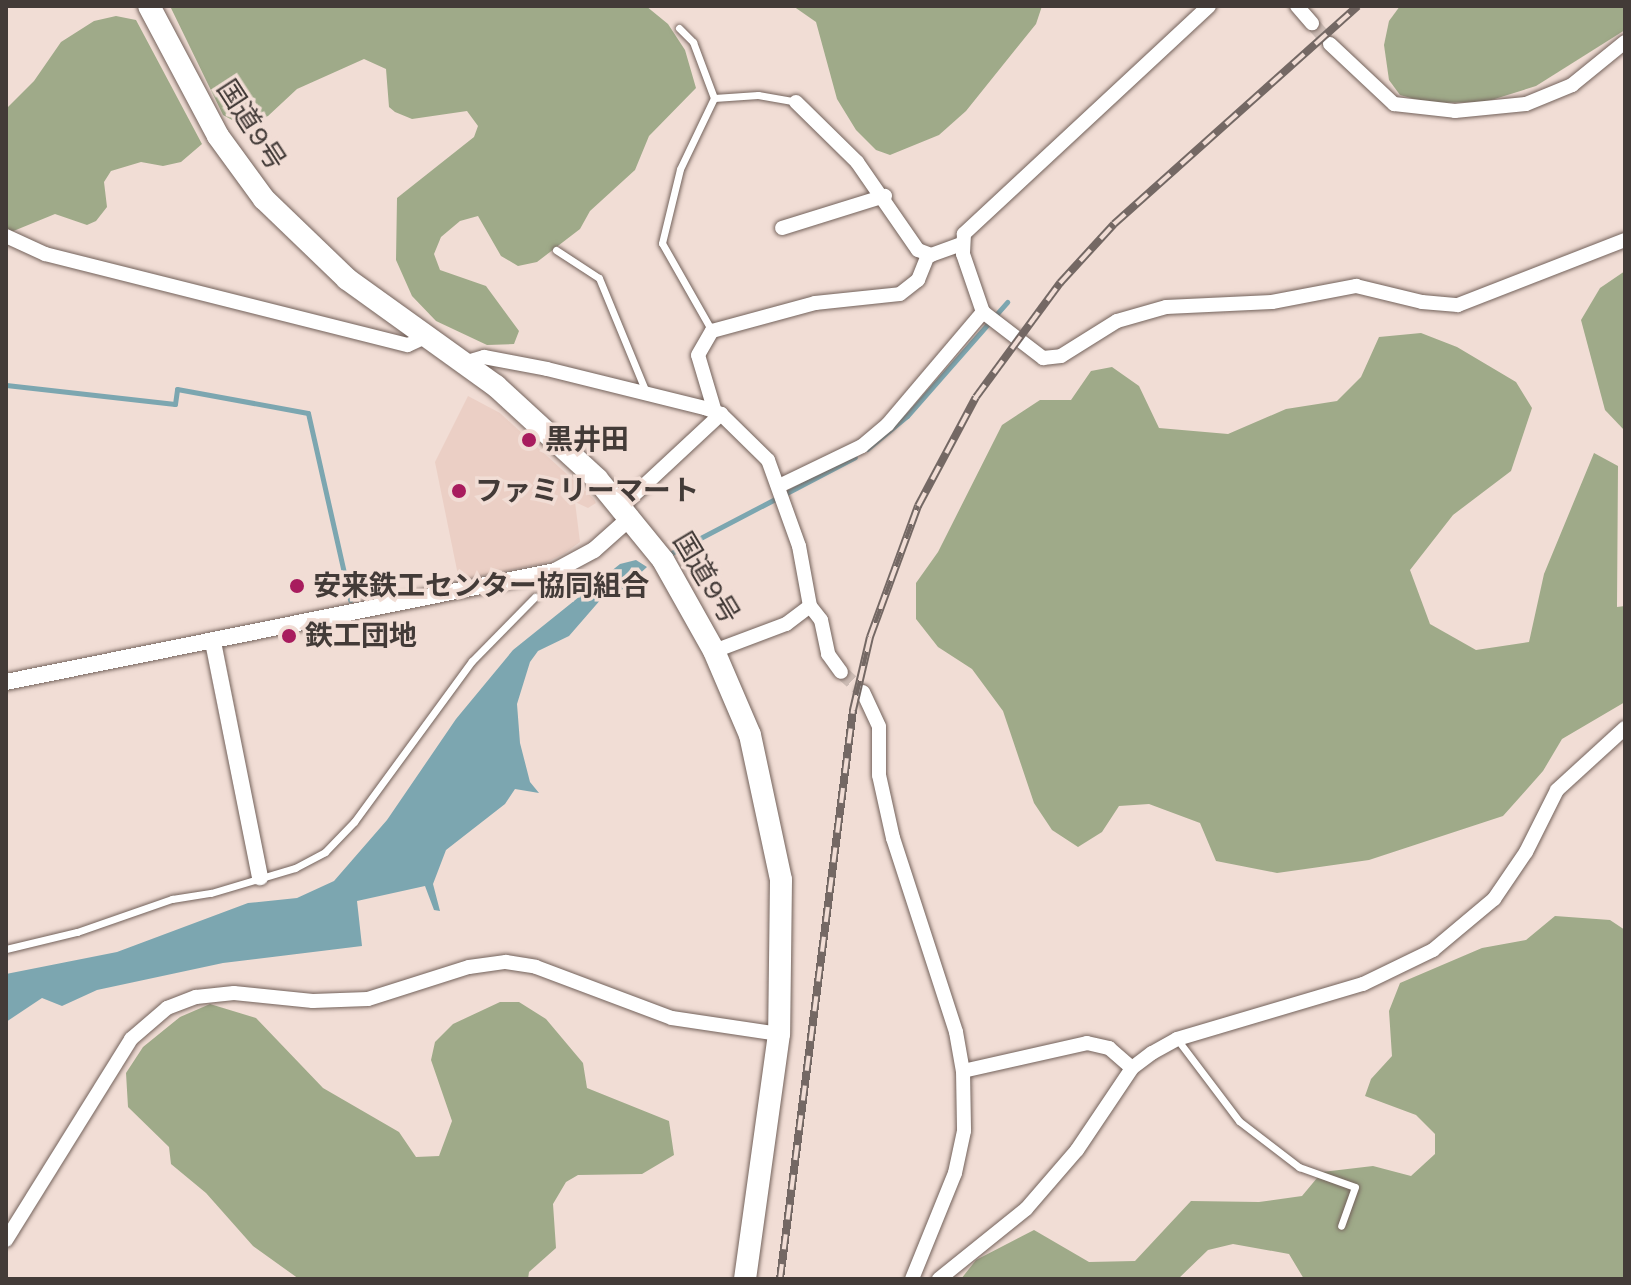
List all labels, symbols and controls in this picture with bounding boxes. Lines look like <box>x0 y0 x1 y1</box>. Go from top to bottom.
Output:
street label: 国道9号 <box>209 73 293 177</box>
place label: 黒井田 <box>545 423 629 457</box>
marker: 黒井田 <box>520 431 538 449</box>
place label: ファミリーマート <box>475 474 699 508</box>
marker: ファミリーマート <box>450 482 468 500</box>
street label: 国道9号 <box>666 526 746 630</box>
place label: 安来鉄工センター協同組合 <box>313 569 649 603</box>
marker: 安来鉄工センター協同組合 <box>288 577 306 595</box>
place label: 鉄工団地 <box>305 619 417 653</box>
marker: 鉄工団地 <box>280 627 298 645</box>

